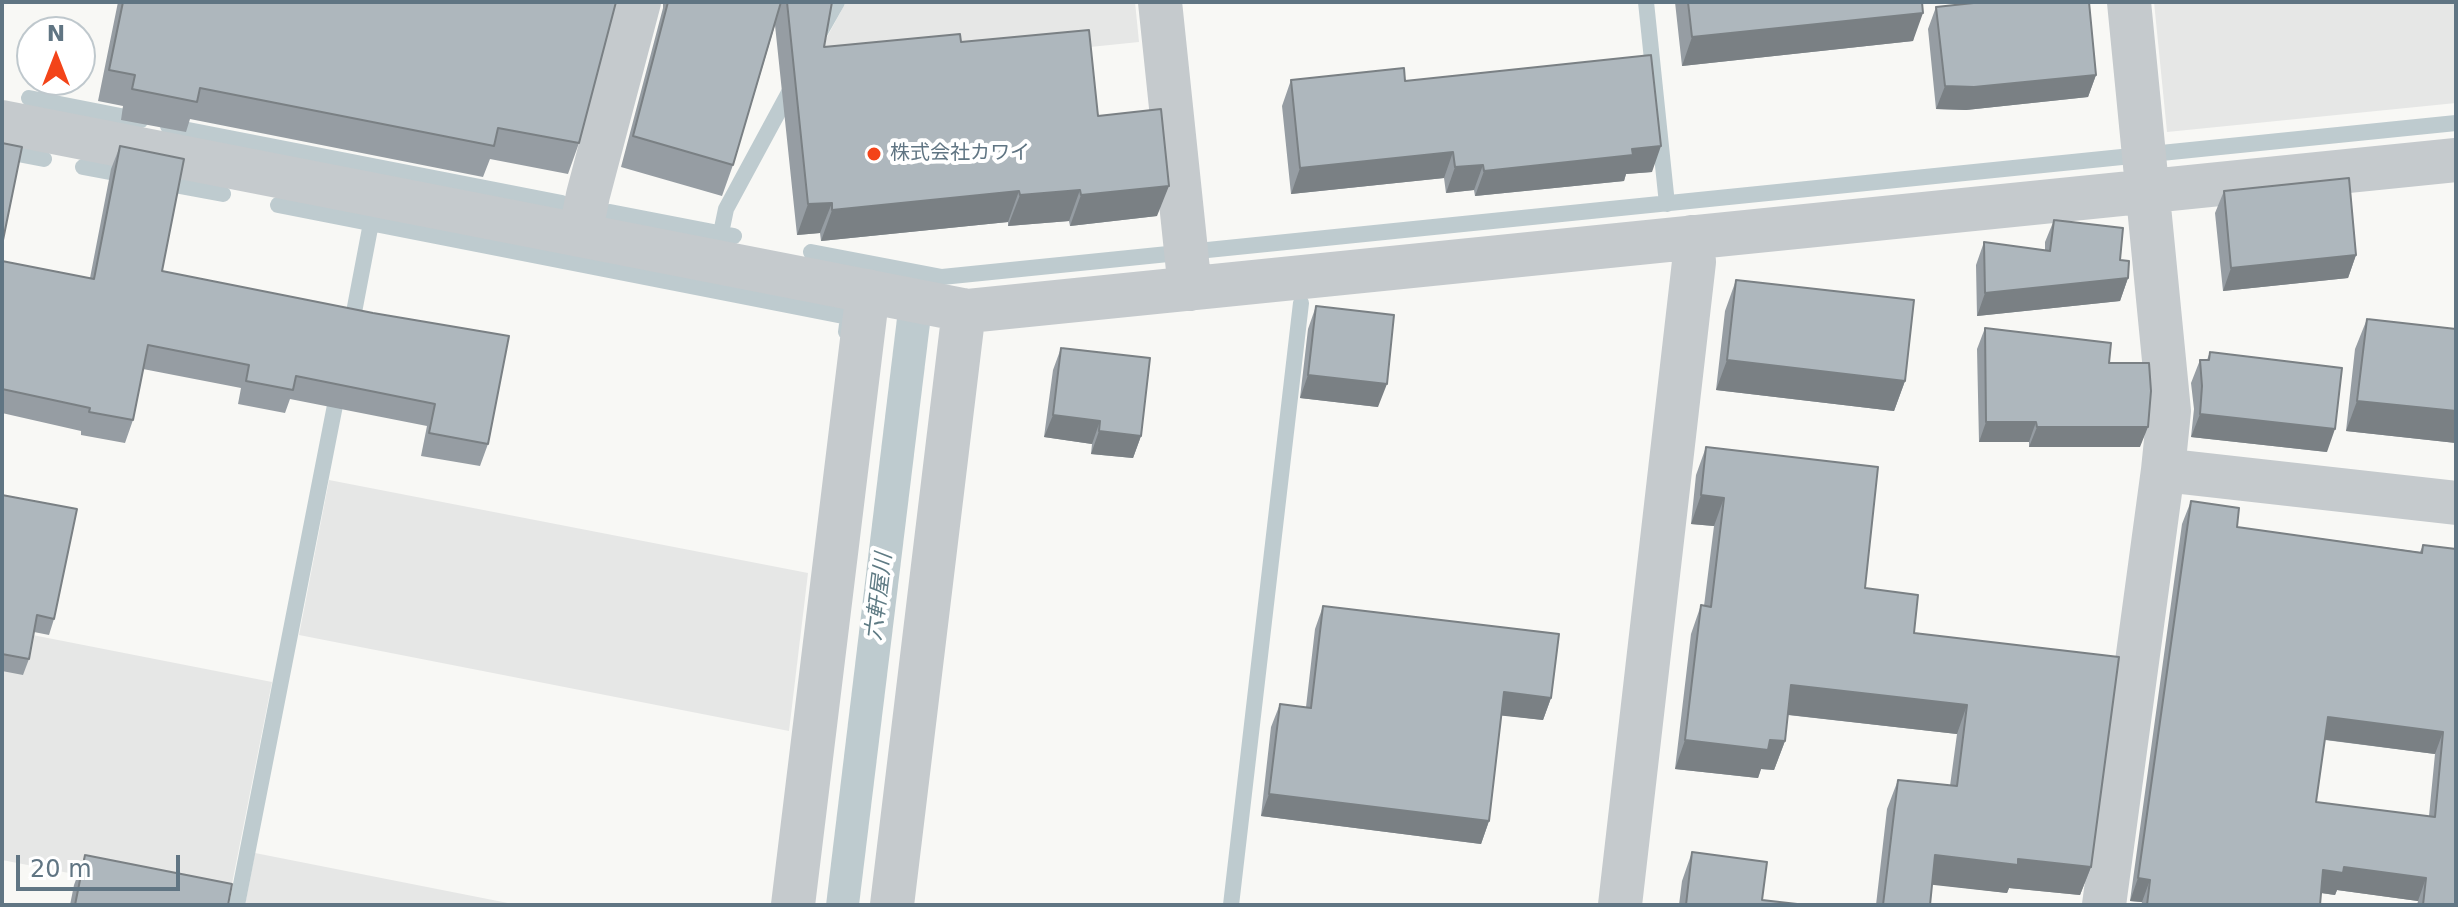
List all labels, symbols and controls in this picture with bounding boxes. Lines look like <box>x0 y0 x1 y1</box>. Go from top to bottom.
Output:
north arrow <box>16 16 96 96</box>
text: N <box>47 21 65 46</box>
place label: 株式会社カワイ <box>890 142 1030 166</box>
marker: 株式会社カワイ <box>865 145 883 163</box>
water label: 六軒屋川 <box>862 552 898 642</box>
scale bar <box>20 839 184 889</box>
text: 20 m <box>30 855 92 883</box>

